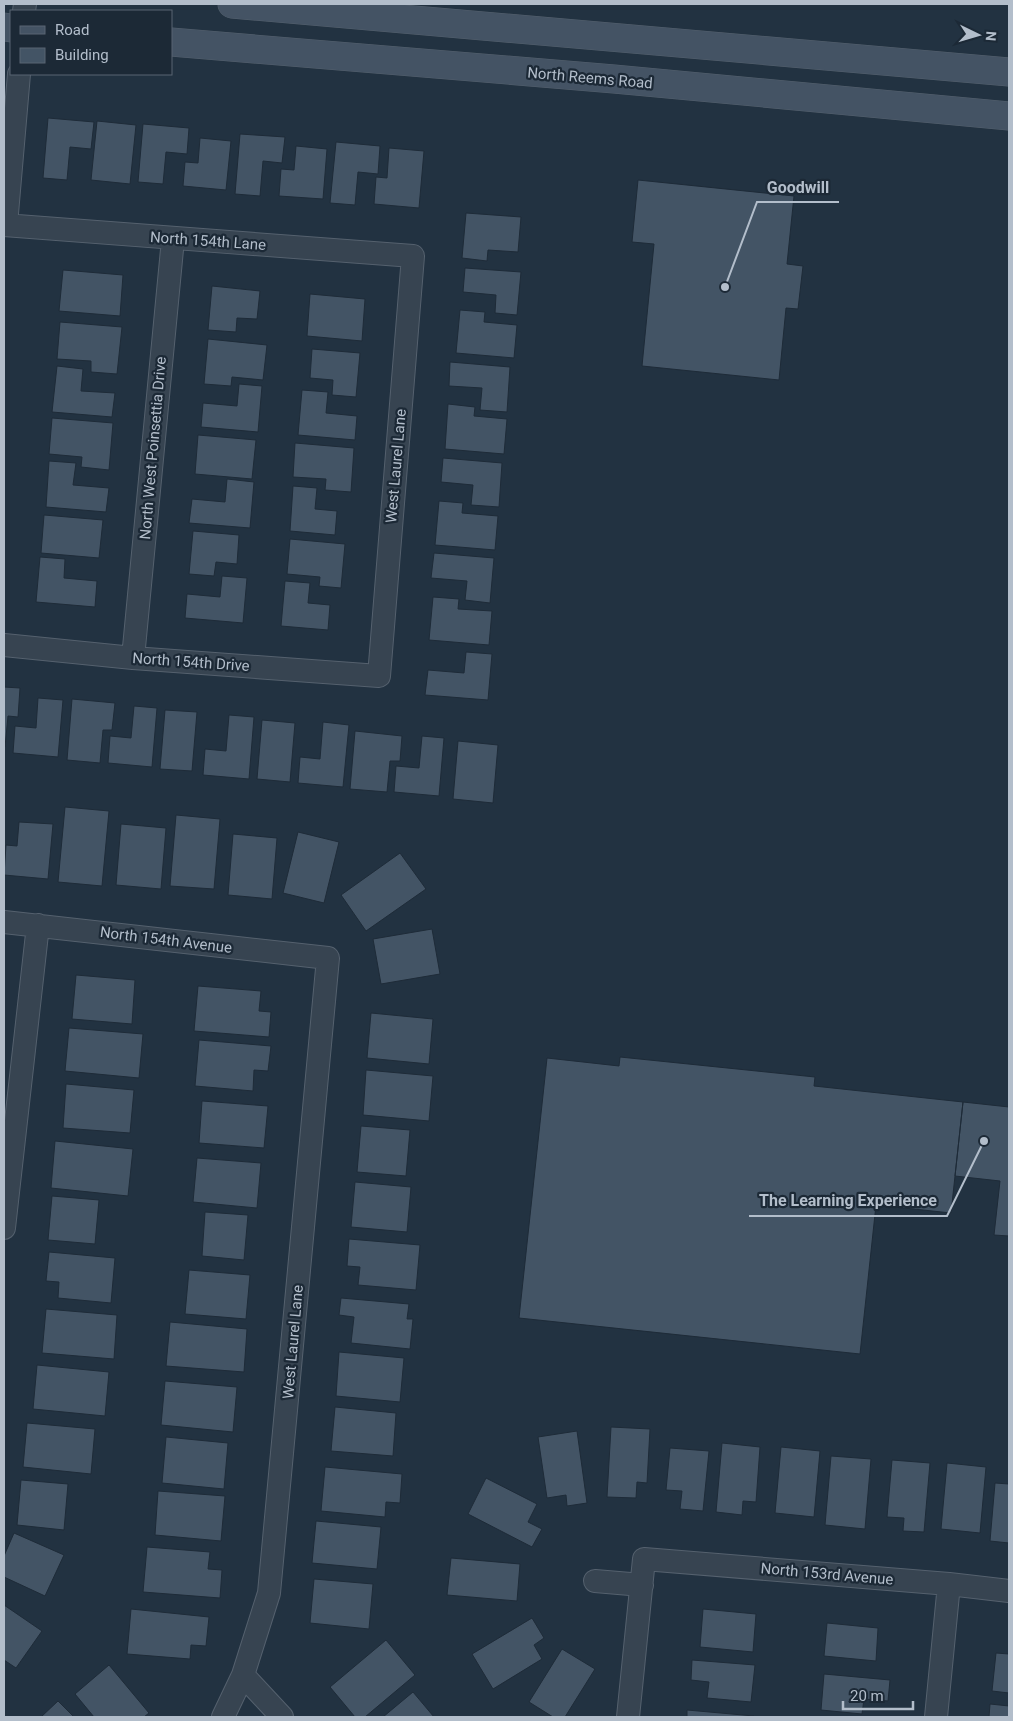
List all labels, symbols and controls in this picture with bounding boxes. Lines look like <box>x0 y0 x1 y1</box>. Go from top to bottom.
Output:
legend <box>10 10 172 75</box>
north arrow <box>953 10 1003 60</box>
text: Road <box>55 21 89 39</box>
text: N <box>983 31 999 42</box>
text: Building <box>55 46 109 64</box>
street label: North Reems Road <box>527 64 653 92</box>
callout: Goodwill <box>757 171 839 202</box>
text: Goodwill <box>767 178 829 197</box>
street label: North 154th Lane <box>149 228 267 254</box>
street label: North West Poinsettia Drive <box>136 356 170 540</box>
street label: West Laurel Lane <box>382 408 410 524</box>
street label: North 154th Drive <box>132 649 250 675</box>
street label: North 154th Avenue <box>99 923 233 957</box>
callout: The Learning Experience <box>749 1185 947 1216</box>
text: The Learning Experience <box>759 1191 937 1210</box>
street label: West Laurel Lane <box>279 1284 307 1400</box>
street label: North 153rd Avenue <box>760 1559 894 1589</box>
scale bar <box>843 1678 913 1710</box>
text: 20 m <box>850 1687 884 1705</box>

